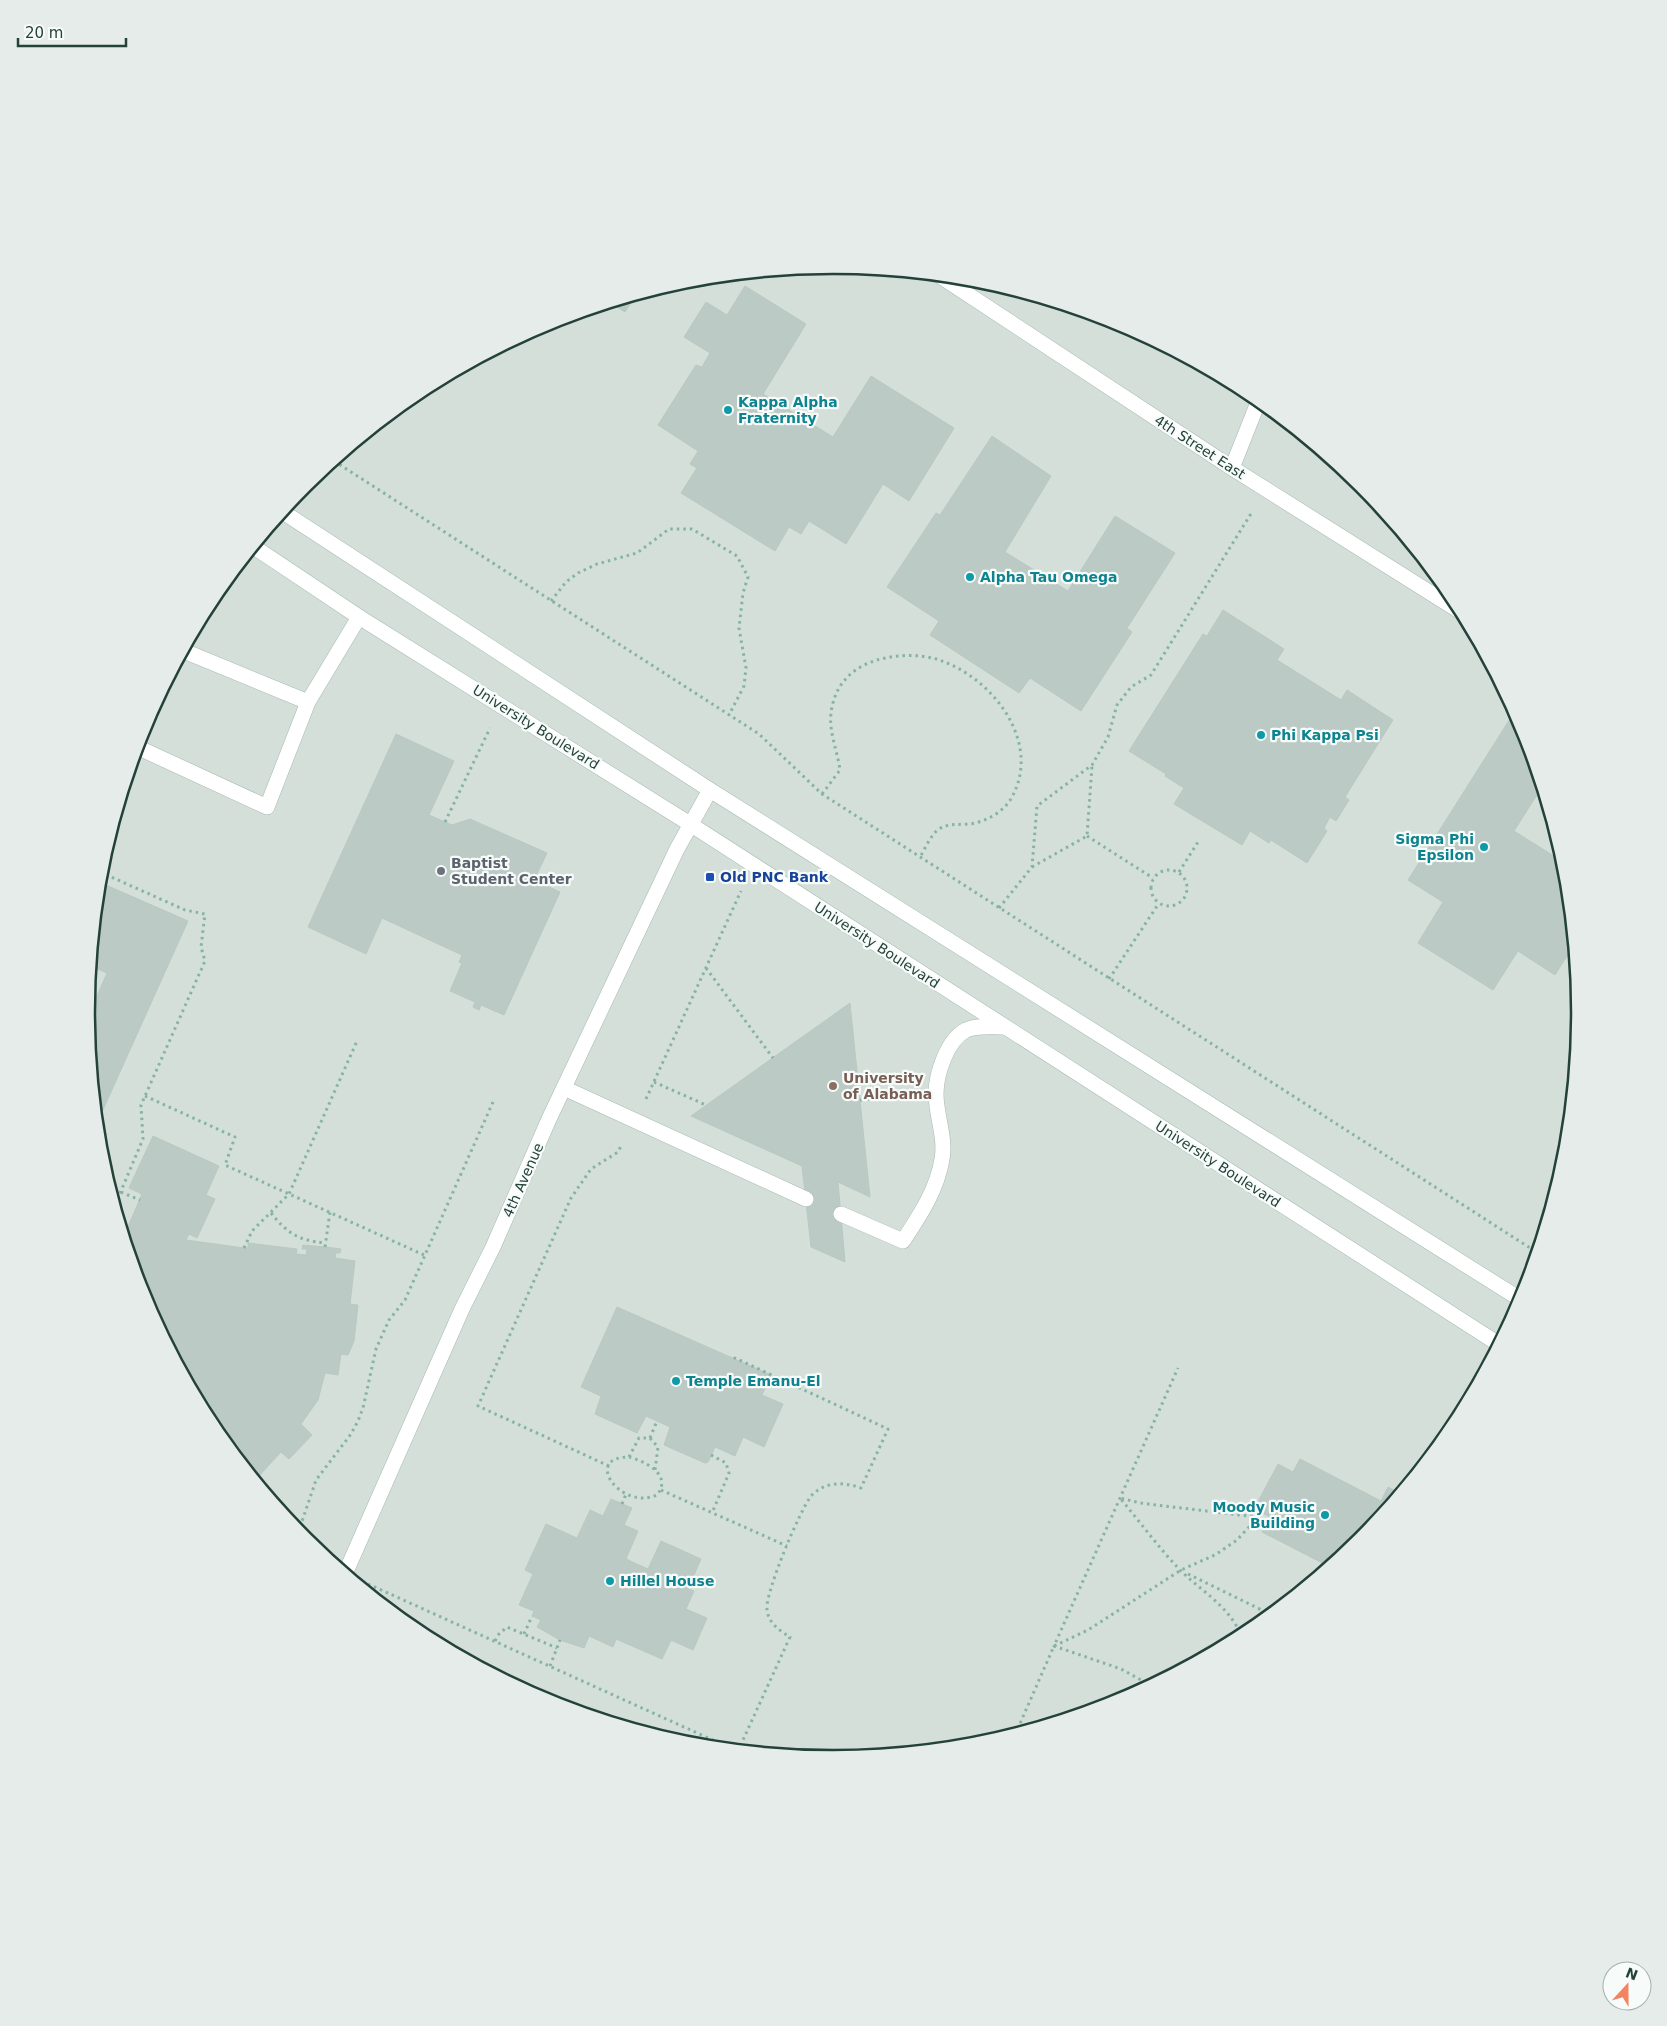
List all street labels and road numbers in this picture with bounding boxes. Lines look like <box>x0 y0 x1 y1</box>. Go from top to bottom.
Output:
street label: 4th Street East <box>1152 412 1249 483</box>
street label: University Boulevard <box>470 682 602 772</box>
street label: University Boulevard <box>811 899 943 991</box>
street label: University Boulevard <box>1152 1118 1284 1210</box>
street label: 4th Avenue <box>499 1140 547 1220</box>

